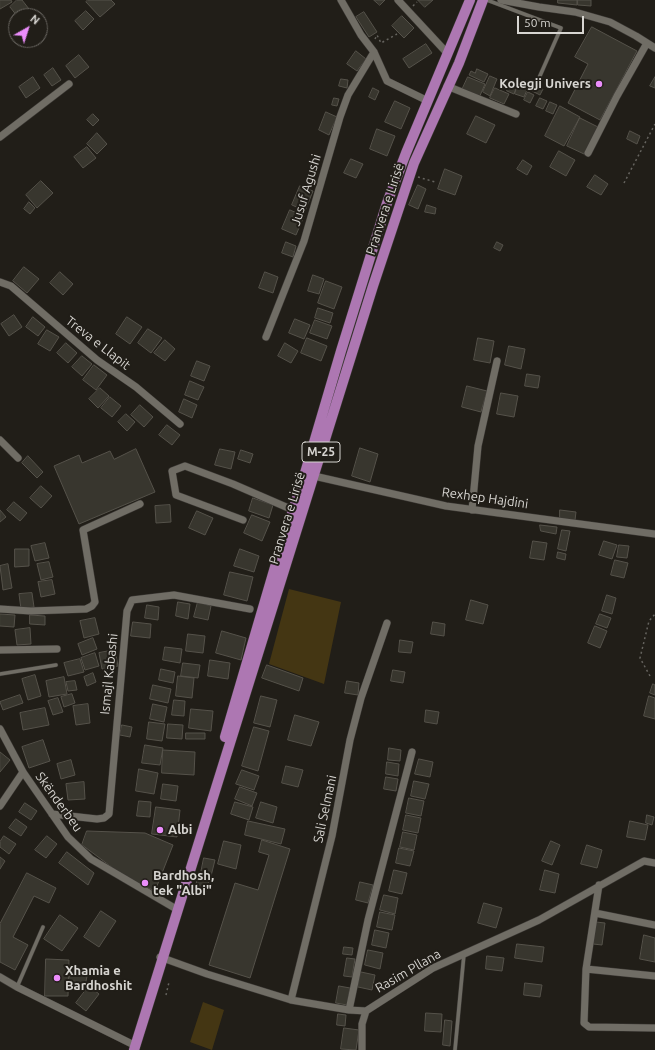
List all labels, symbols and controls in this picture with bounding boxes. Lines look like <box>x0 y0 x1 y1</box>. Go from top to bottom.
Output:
north arrow <box>8 8 48 48</box>
scale bar <box>519 8 586 34</box>
text: N <box>28 12 42 27</box>
text: 50 m <box>524 16 551 29</box>
place label: Kolegji Univers <box>499 76 591 92</box>
marker: Kolegji Univers <box>594 79 604 89</box>
street label: Jusuf Agushi <box>288 152 324 228</box>
street label: Pranvera e Lirisë <box>363 161 407 257</box>
street label: Treva e Llapit <box>63 313 133 373</box>
road number: M-25 <box>302 442 340 462</box>
street label: Pranvera e Lirisë <box>266 470 308 566</box>
street label: Rexhep Hajdini <box>441 484 529 512</box>
street label: Ismajl Kabashi <box>97 633 121 715</box>
street label: Skënderbeu <box>32 769 86 835</box>
street label: Sali Selmani <box>310 774 340 844</box>
place label: Albi <box>168 822 192 838</box>
marker: Albi <box>155 825 165 835</box>
place label: Bardhosh, tek "Albi" <box>153 868 214 899</box>
marker: Bardhosh, tek "Albi" <box>140 878 150 888</box>
street label: Rasim Pllana <box>372 946 444 996</box>
place label: Xhamia e Bardhoshit <box>65 963 132 994</box>
marker: Xhamia e Bardhoshit <box>52 973 62 983</box>

